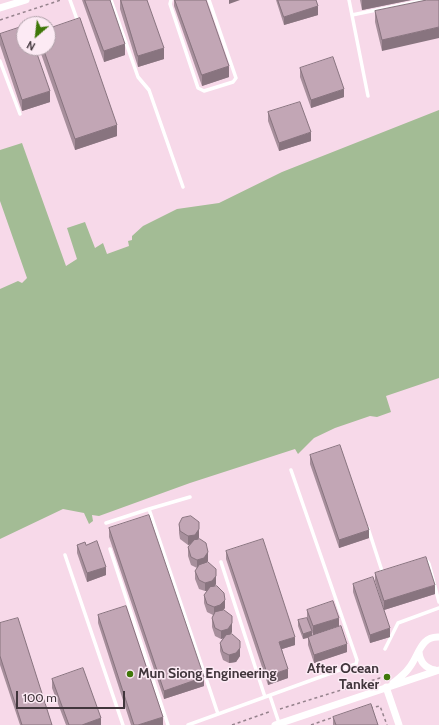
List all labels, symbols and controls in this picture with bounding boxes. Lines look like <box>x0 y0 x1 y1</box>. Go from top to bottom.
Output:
north arrow <box>16 16 56 56</box>
text: N <box>24 38 38 54</box>
place label: After Ocean Tanker <box>307 661 379 694</box>
place label: Mun Siong Engineering <box>138 666 277 682</box>
marker: Mun Siong Engineering <box>125 669 135 679</box>
marker: After Ocean Tanker <box>382 672 392 682</box>
scale bar <box>18 683 127 709</box>
text: 100 m <box>23 690 57 705</box>

